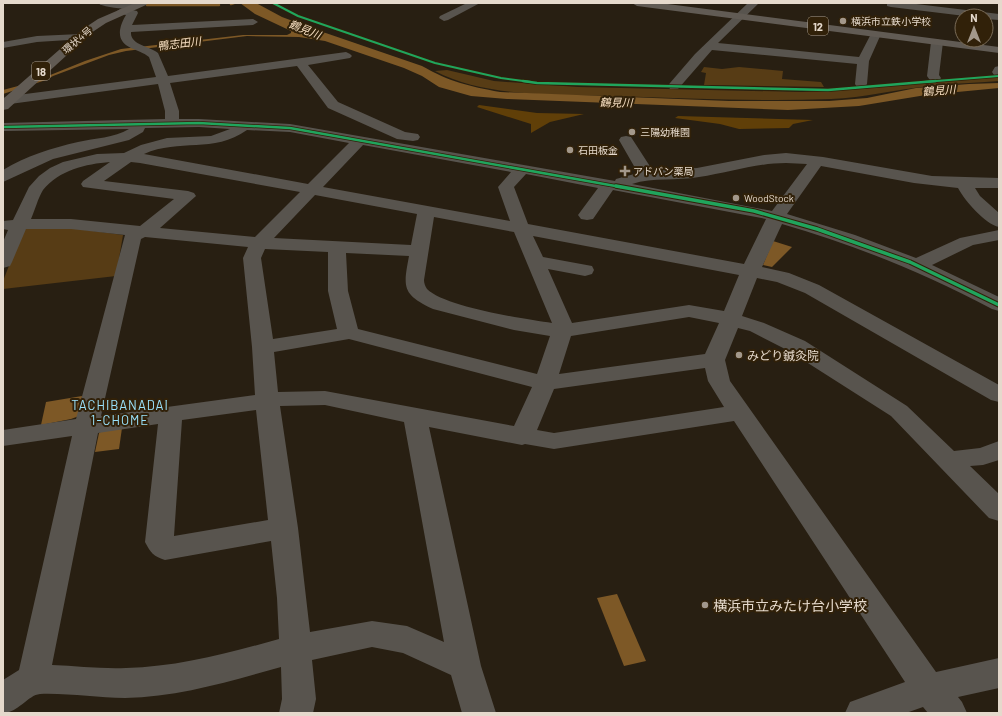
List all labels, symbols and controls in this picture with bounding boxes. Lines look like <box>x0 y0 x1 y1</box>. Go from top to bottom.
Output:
north arrow <box>954 8 994 48</box>
text: N <box>970 11 978 24</box>
place label: 横浜市立鉄小学校 <box>851 15 931 27</box>
marker: 横浜市立鉄小学校 <box>838 16 848 26</box>
water label: 鶴見川 <box>287 17 324 42</box>
road number: 12 <box>808 17 828 35</box>
street label: 環状4号 <box>60 24 94 56</box>
water label: 鴨志田川 <box>156 34 203 52</box>
road number: 18 <box>32 62 50 80</box>
water label: 鶴見川 <box>922 82 957 98</box>
water label: 鶴見川 <box>599 95 634 109</box>
place label: 三陽幼稚園 <box>640 126 690 138</box>
marker: 三陽幼稚園 <box>627 127 637 137</box>
place label: 石田板金 <box>578 144 618 156</box>
marker: 石田板金 <box>565 145 575 155</box>
place label: アドバン薬局 <box>633 165 694 177</box>
marker: アドバン薬局 <box>620 166 630 176</box>
place label: WoodStock <box>744 192 794 204</box>
marker: WoodStock <box>731 193 741 203</box>
place label: みどり鍼灸院 <box>747 348 819 362</box>
marker: みどり鍼灸院 <box>734 350 744 360</box>
district label: TACHIBANADAI 1-CHOME <box>71 397 169 428</box>
place label: 横浜市立みたけ台小学校 <box>713 597 867 614</box>
marker: 横浜市立みたけ台小学校 <box>700 600 710 610</box>

